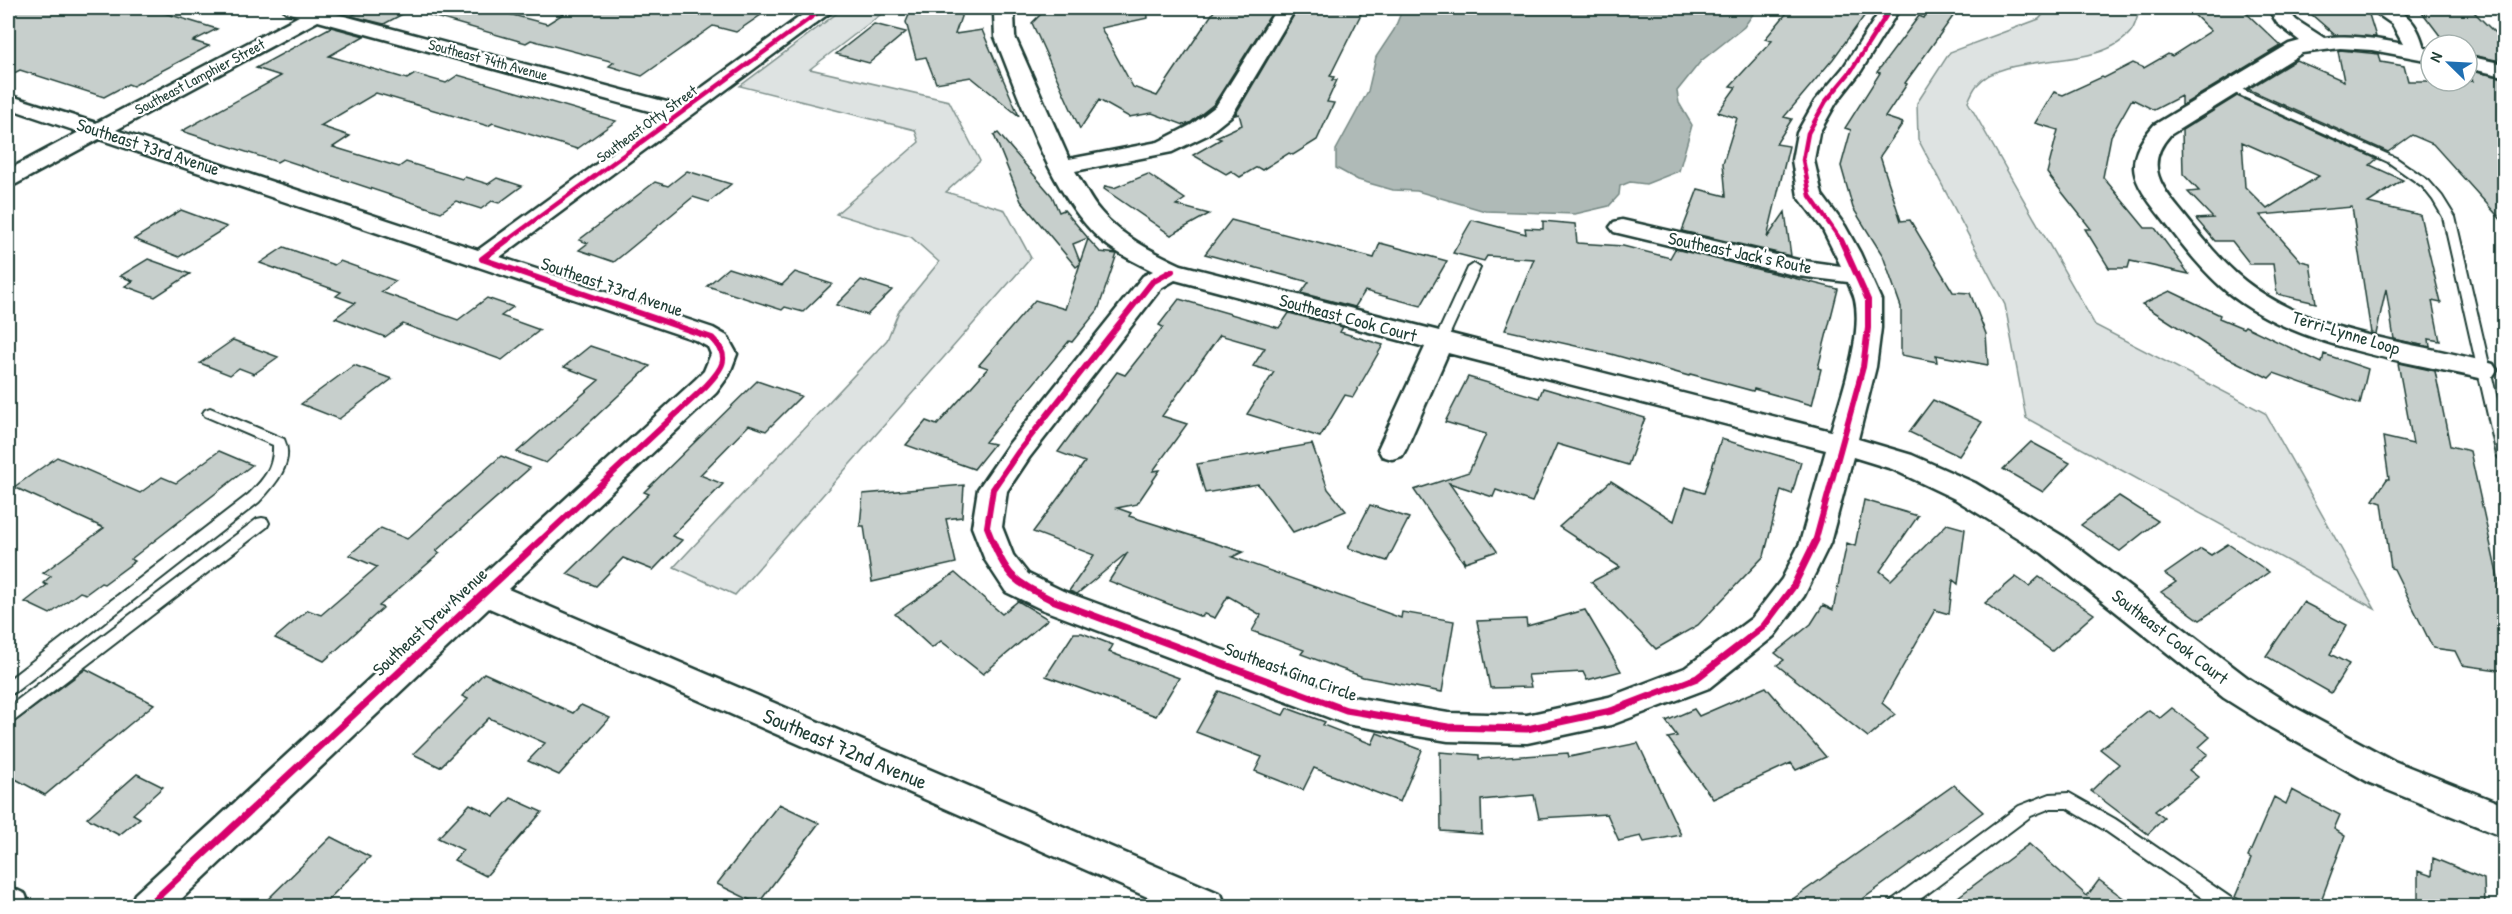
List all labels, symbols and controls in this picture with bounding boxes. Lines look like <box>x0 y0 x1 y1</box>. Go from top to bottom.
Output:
street label: Southeast Lamphier Street <box>131 33 269 120</box>
north arrow <box>2419 33 2479 93</box>
street label: Southeast 74th Avenue <box>426 34 550 86</box>
text: N <box>2424 48 2447 65</box>
street label: Southeast Otty Street <box>592 79 702 167</box>
street label: Southeast 73rd Avenue <box>74 112 223 181</box>
street label: Southeast Jack's Route <box>1666 225 1814 280</box>
street label: Southeast 73rd Avenue <box>538 251 687 323</box>
street label: Southeast Cook Court <box>1277 287 1420 348</box>
street label: Terri-Lynne Loop <box>2289 304 2403 361</box>
street label: Southeast Drew Avenue <box>367 562 493 681</box>
street label: Southeast Cook Court <box>2107 583 2234 690</box>
street label: Southeast Gina Circle <box>1221 636 1361 707</box>
street label: Southeast 72nd Avenue <box>759 701 932 796</box>

